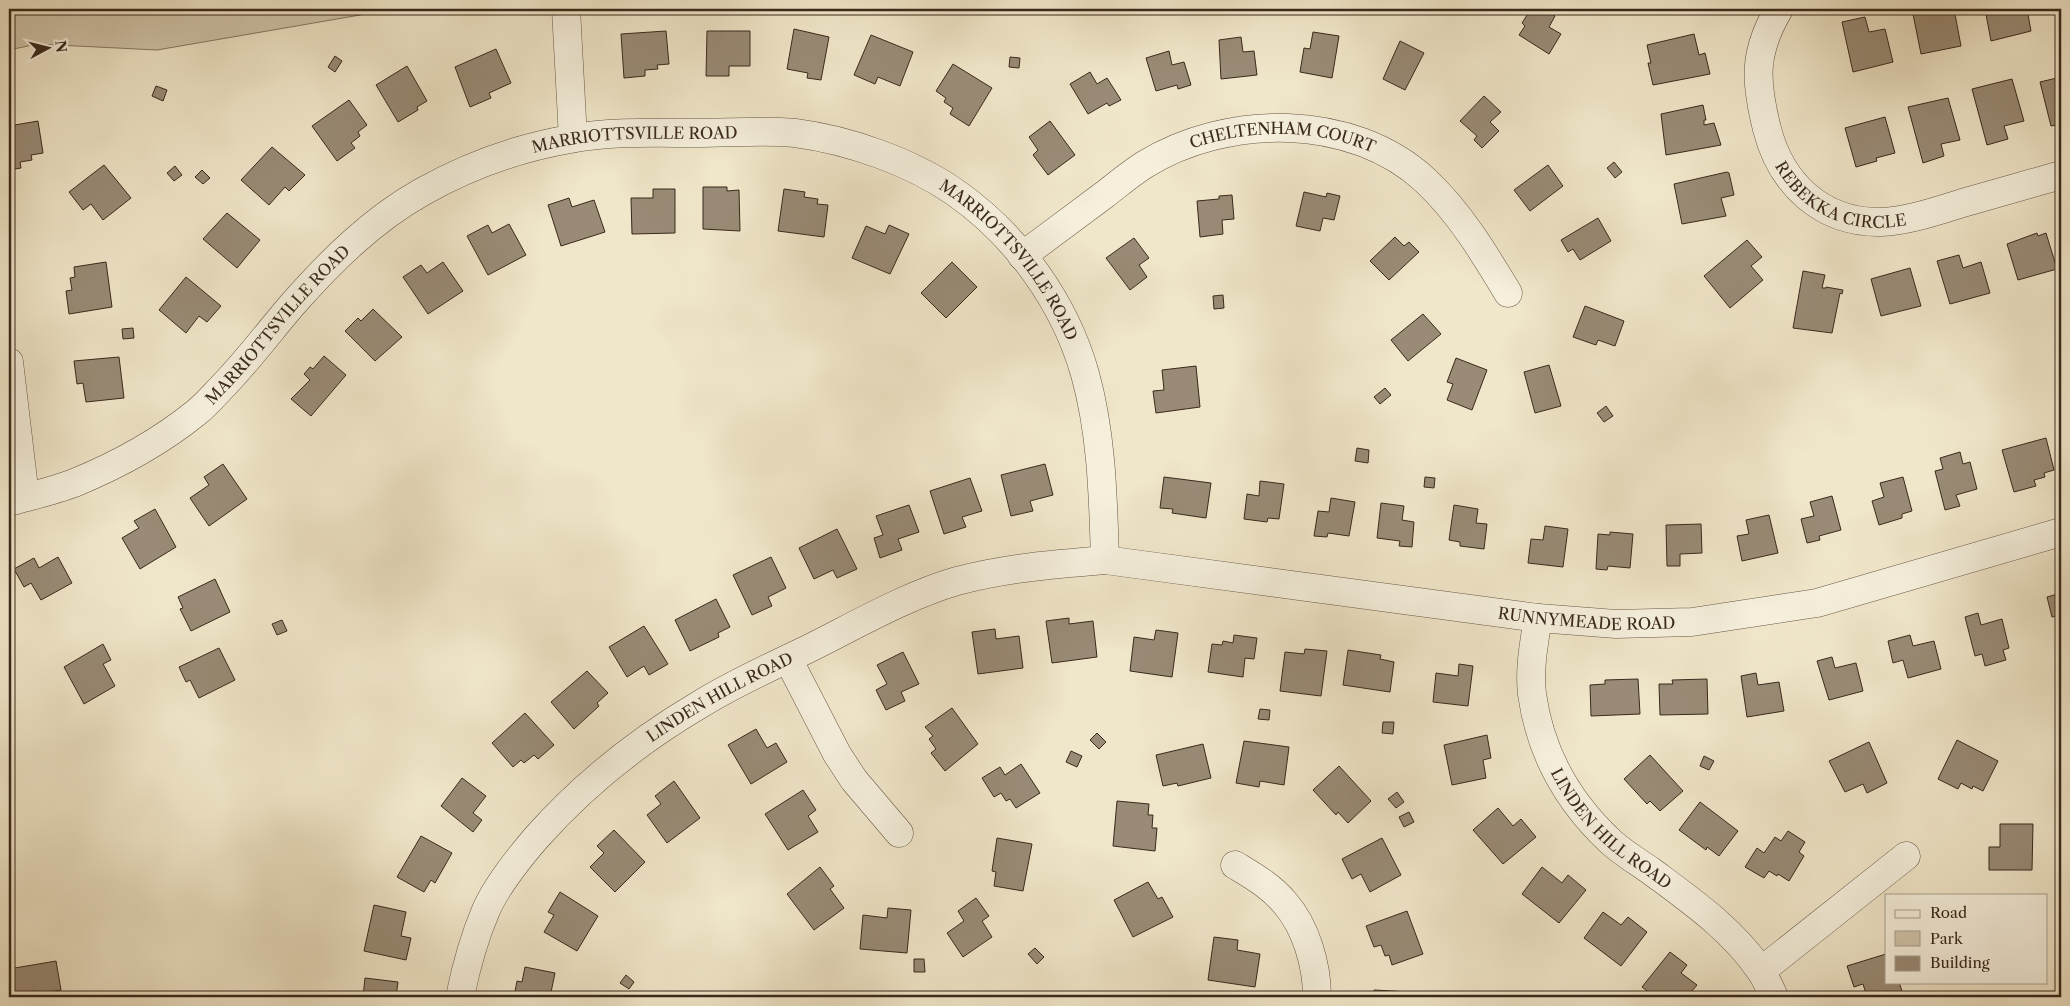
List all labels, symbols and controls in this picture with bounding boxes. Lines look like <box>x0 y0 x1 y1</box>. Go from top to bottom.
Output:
north arrow <box>22 22 72 72</box>
text: N <box>51 39 71 54</box>
street label: CHELTENHAM COURT <box>1187 118 1379 157</box>
street label: MARRIOTTSVILLE ROAD <box>529 122 738 157</box>
street label: REBEKKA CIRCLE <box>1771 157 1908 232</box>
street label: MARRIOTTSVILLE ROAD <box>936 175 1082 343</box>
street label: MARRIOTTSVILLE ROAD <box>201 241 354 409</box>
street label: RUNNYMEADE ROAD <box>1497 603 1676 634</box>
street label: LINDEN HILL ROAD <box>642 648 796 746</box>
street label: LINDEN HILL ROAD <box>1547 765 1676 893</box>
legend <box>1885 894 2048 984</box>
text: Road <box>1930 903 1967 922</box>
text: Park <box>1930 929 1964 948</box>
text: Building <box>1930 953 1990 972</box>

